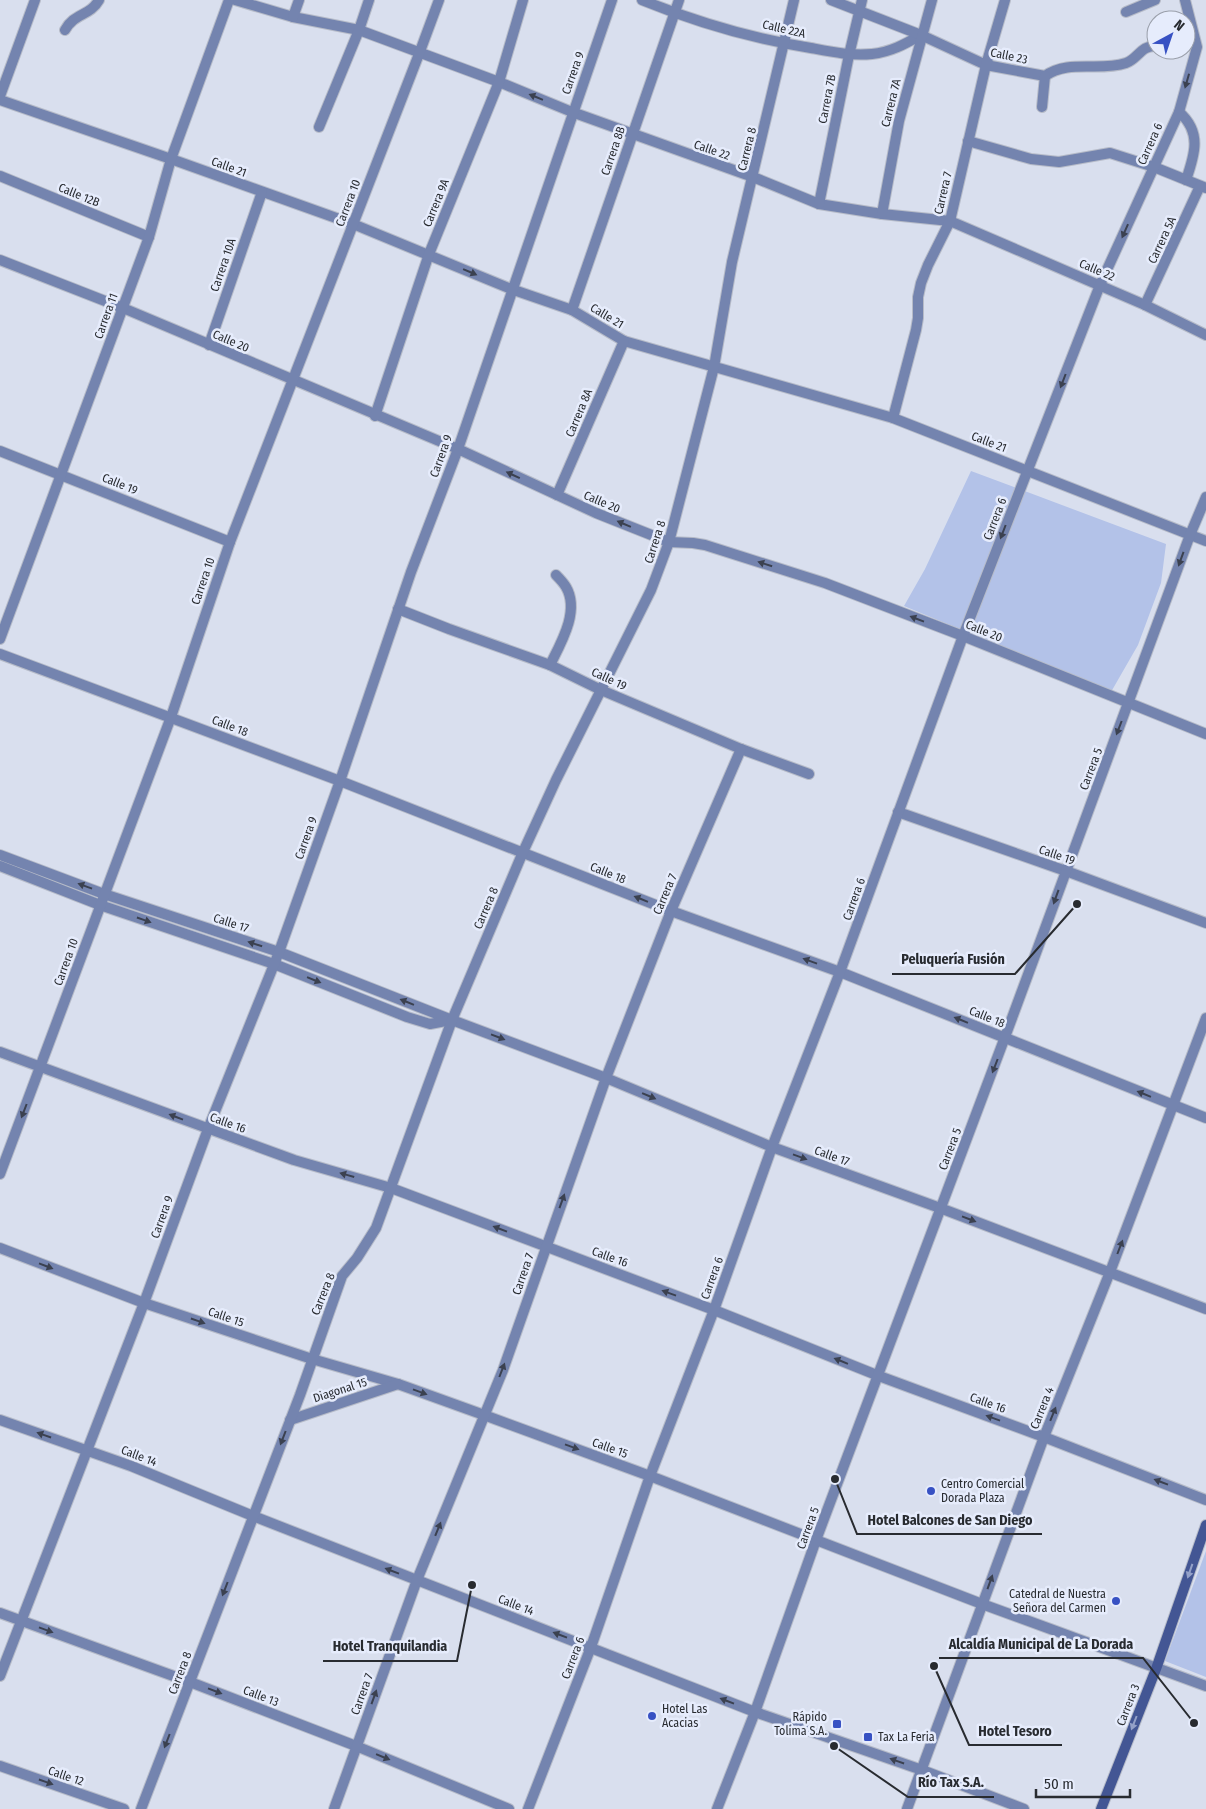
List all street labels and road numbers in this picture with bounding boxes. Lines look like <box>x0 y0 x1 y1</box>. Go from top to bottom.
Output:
street label: Calle 22A <box>761 17 808 41</box>
street label: Calle 23 <box>989 45 1029 67</box>
street label: Carrera 9 <box>559 50 587 96</box>
street label: Carrera 7B <box>815 73 839 125</box>
street label: Carrera 7A <box>878 77 904 129</box>
street label: Carrera 6 <box>1135 121 1165 167</box>
street label: Carrera 8B <box>598 124 628 177</box>
street label: Carrera 8 <box>735 126 759 172</box>
street label: Calle 22 <box>692 137 732 163</box>
street label: Calle 21 <box>209 154 249 180</box>
street label: Carrera 7 <box>931 170 955 216</box>
street label: Carrera 9A <box>420 176 452 229</box>
street label: Carrera 10 <box>333 177 363 229</box>
street label: Calle 12B <box>56 180 102 210</box>
street label: Carrera 5A <box>1145 214 1179 266</box>
street label: Carrera 10A <box>207 236 239 294</box>
street label: Calle 22 <box>1077 256 1117 284</box>
street label: Carrera 11 <box>91 291 121 341</box>
street label: Calle 21 <box>588 301 626 331</box>
street label: Calle 20 <box>211 327 251 355</box>
street label: Carrera 8A <box>563 386 596 439</box>
street label: Calle 21 <box>969 429 1009 455</box>
street label: Carrera 9 <box>427 433 455 479</box>
street label: Calle 19 <box>100 471 140 498</box>
street label: Calle 20 <box>582 488 622 516</box>
street label: Carrera 6 <box>981 496 1009 542</box>
street label: Carrera 8 <box>641 519 669 565</box>
street label: Carrera 10 <box>188 555 218 607</box>
street label: Calle 20 <box>964 617 1004 645</box>
street label: Calle 19 <box>589 665 629 693</box>
street label: Calle 18 <box>210 713 250 739</box>
street label: Carrera 5 <box>1077 746 1106 792</box>
street label: Carrera 9 <box>292 815 320 861</box>
street label: Calle 19 <box>1037 842 1077 868</box>
street label: Calle 18 <box>588 859 628 887</box>
street label: Carrera 7 <box>650 871 680 917</box>
street label: Carrera 6 <box>840 876 868 922</box>
street label: Carrera 8 <box>471 885 501 931</box>
street label: Calle 17 <box>212 911 251 935</box>
street label: Carrera 10 <box>51 936 81 988</box>
street label: Calle 18 <box>967 1003 1007 1031</box>
street label: Calle 16 <box>208 1110 248 1136</box>
street label: Carrera 5 <box>936 1126 965 1172</box>
street label: Calle 17 <box>813 1143 852 1169</box>
street label: Carrera 9 <box>148 1194 176 1240</box>
street label: Calle 16 <box>590 1244 630 1270</box>
street label: Carrera 7 <box>509 1251 537 1297</box>
street label: Carrera 6 <box>698 1255 726 1301</box>
street label: Carrera 8 <box>308 1271 338 1317</box>
street label: Calle 15 <box>206 1304 246 1330</box>
street label: Diagonal 15 <box>311 1375 369 1405</box>
street label: Carrera 4 <box>1027 1385 1057 1431</box>
street label: Calle 16 <box>968 1390 1008 1416</box>
street label: Calle 15 <box>590 1435 630 1461</box>
street label: Calle 14 <box>119 1443 159 1469</box>
street label: Carrera 5 <box>794 1505 822 1551</box>
street label: Calle 14 <box>496 1592 536 1618</box>
street label: Carrera 6 <box>559 1635 587 1681</box>
street label: Carrera 8 <box>166 1650 194 1696</box>
street label: Carrera 7 <box>348 1671 376 1717</box>
street label: Carrera 3 <box>1114 1682 1142 1728</box>
street label: Calle 13 <box>241 1683 281 1709</box>
street label: Calle 12 <box>46 1763 86 1789</box>

